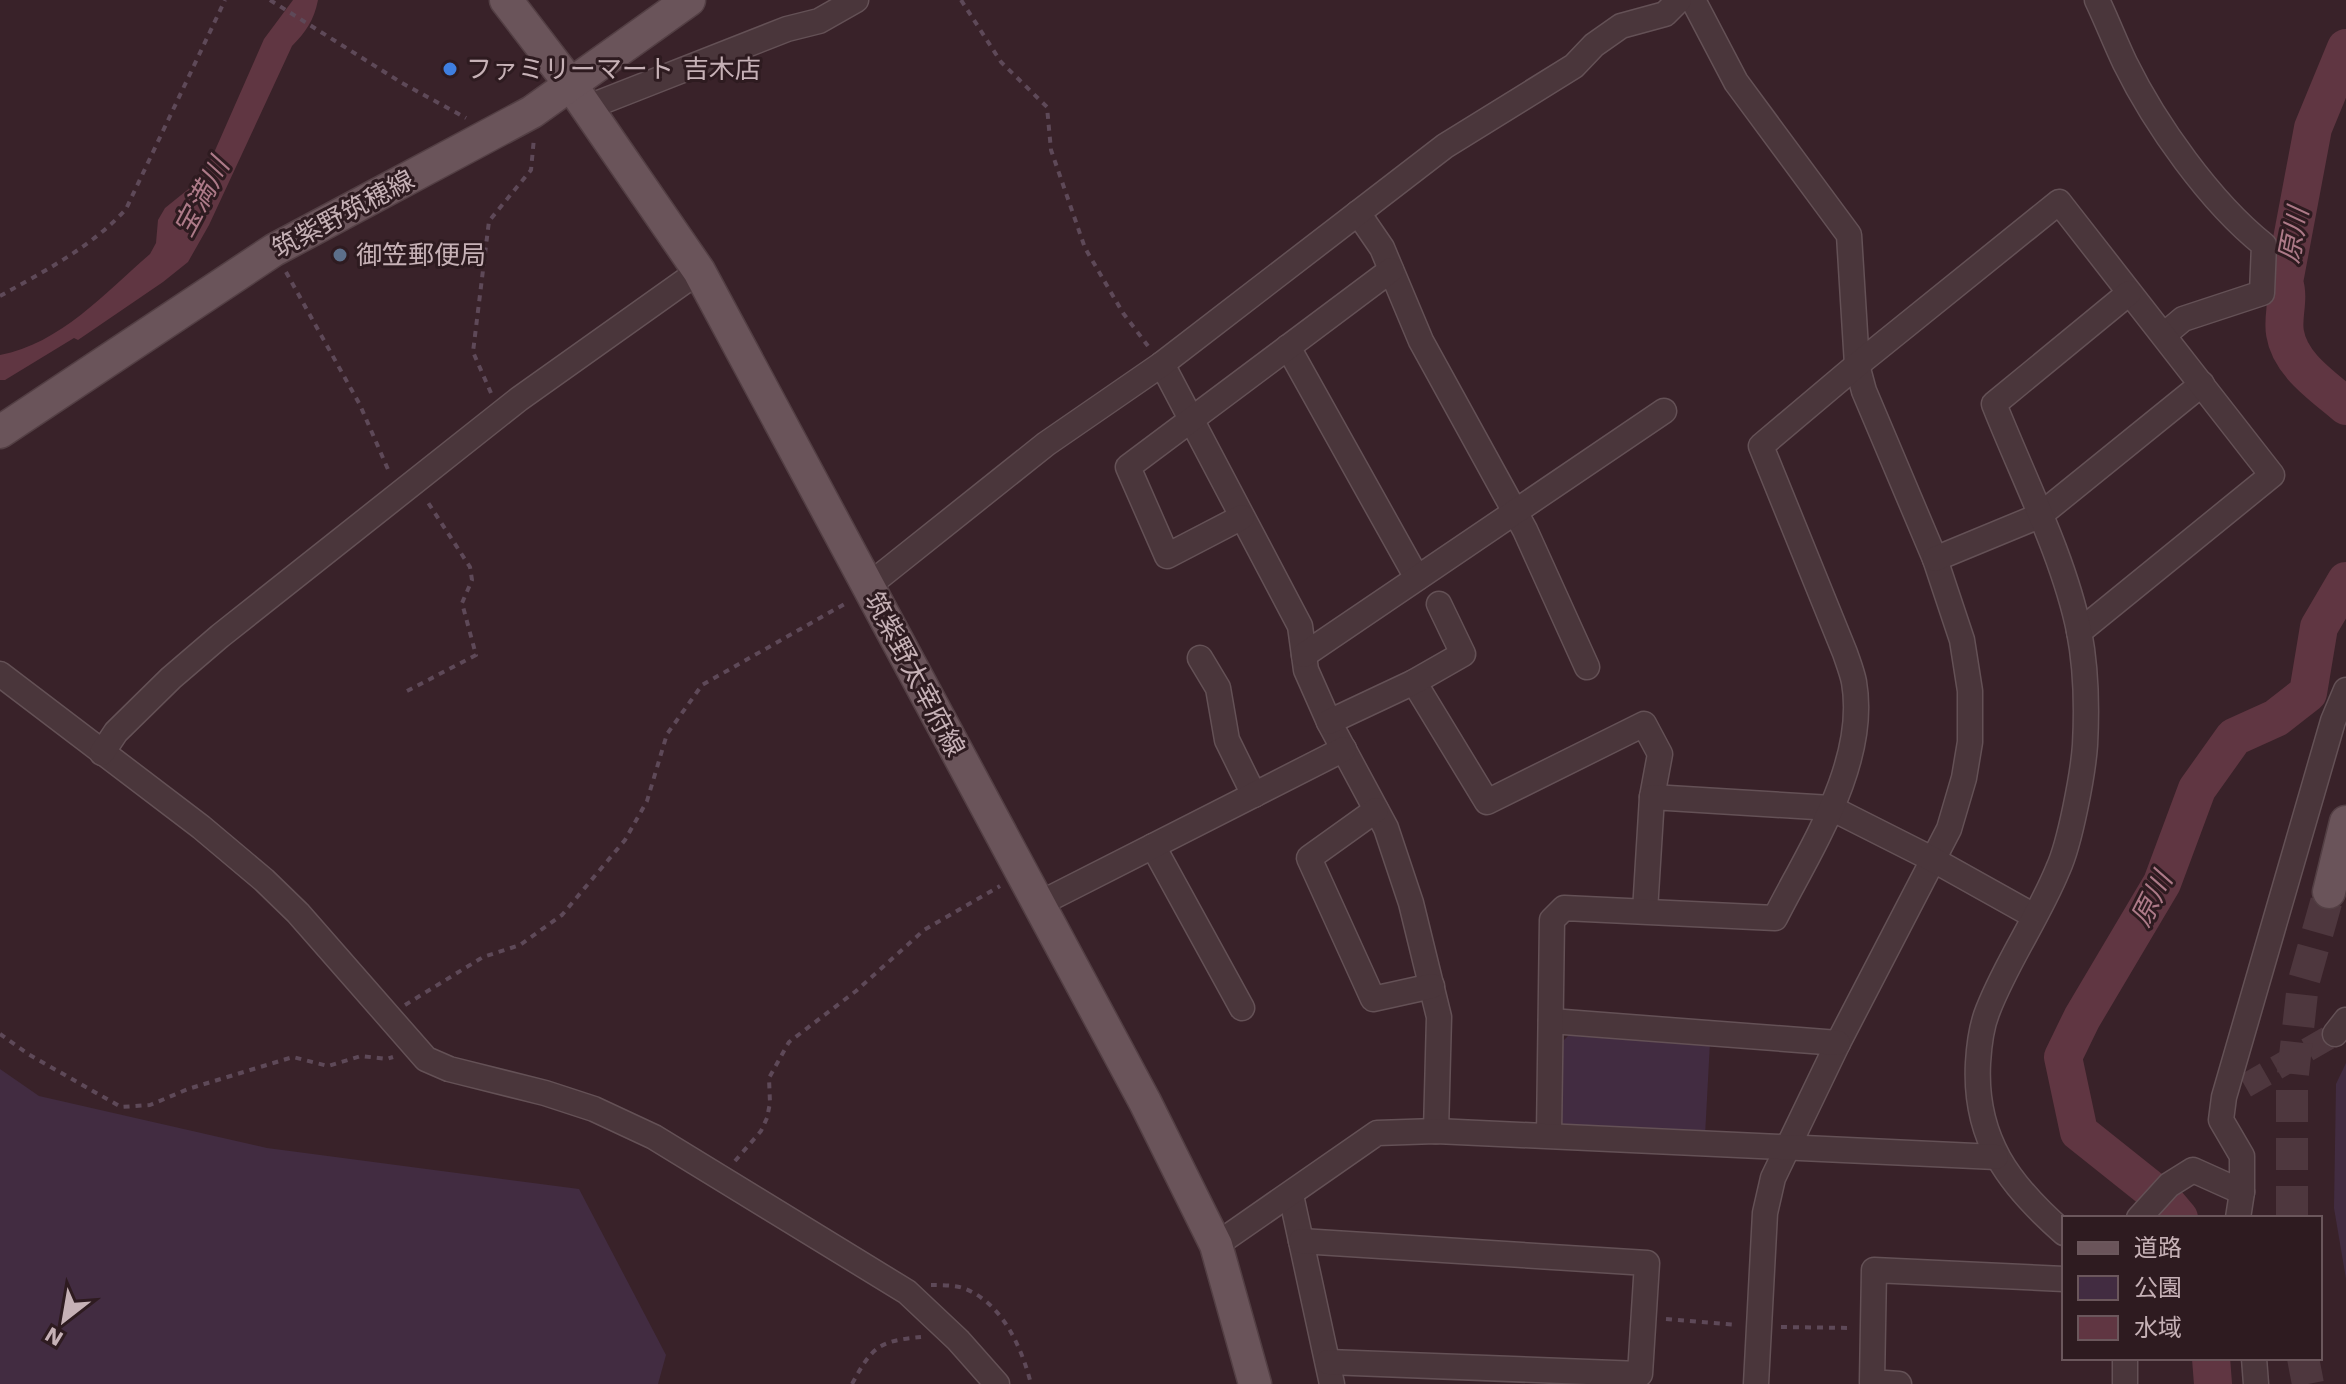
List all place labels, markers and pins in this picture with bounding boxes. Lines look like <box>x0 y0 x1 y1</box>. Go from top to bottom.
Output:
place label: ファミリーマート 吉木店 <box>466 54 761 84</box>
marker: ファミリーマート 吉木店 <box>441 60 459 78</box>
place label: 御笠郵便局 <box>356 240 486 270</box>
marker: 御笠郵便局 <box>331 246 349 264</box>

